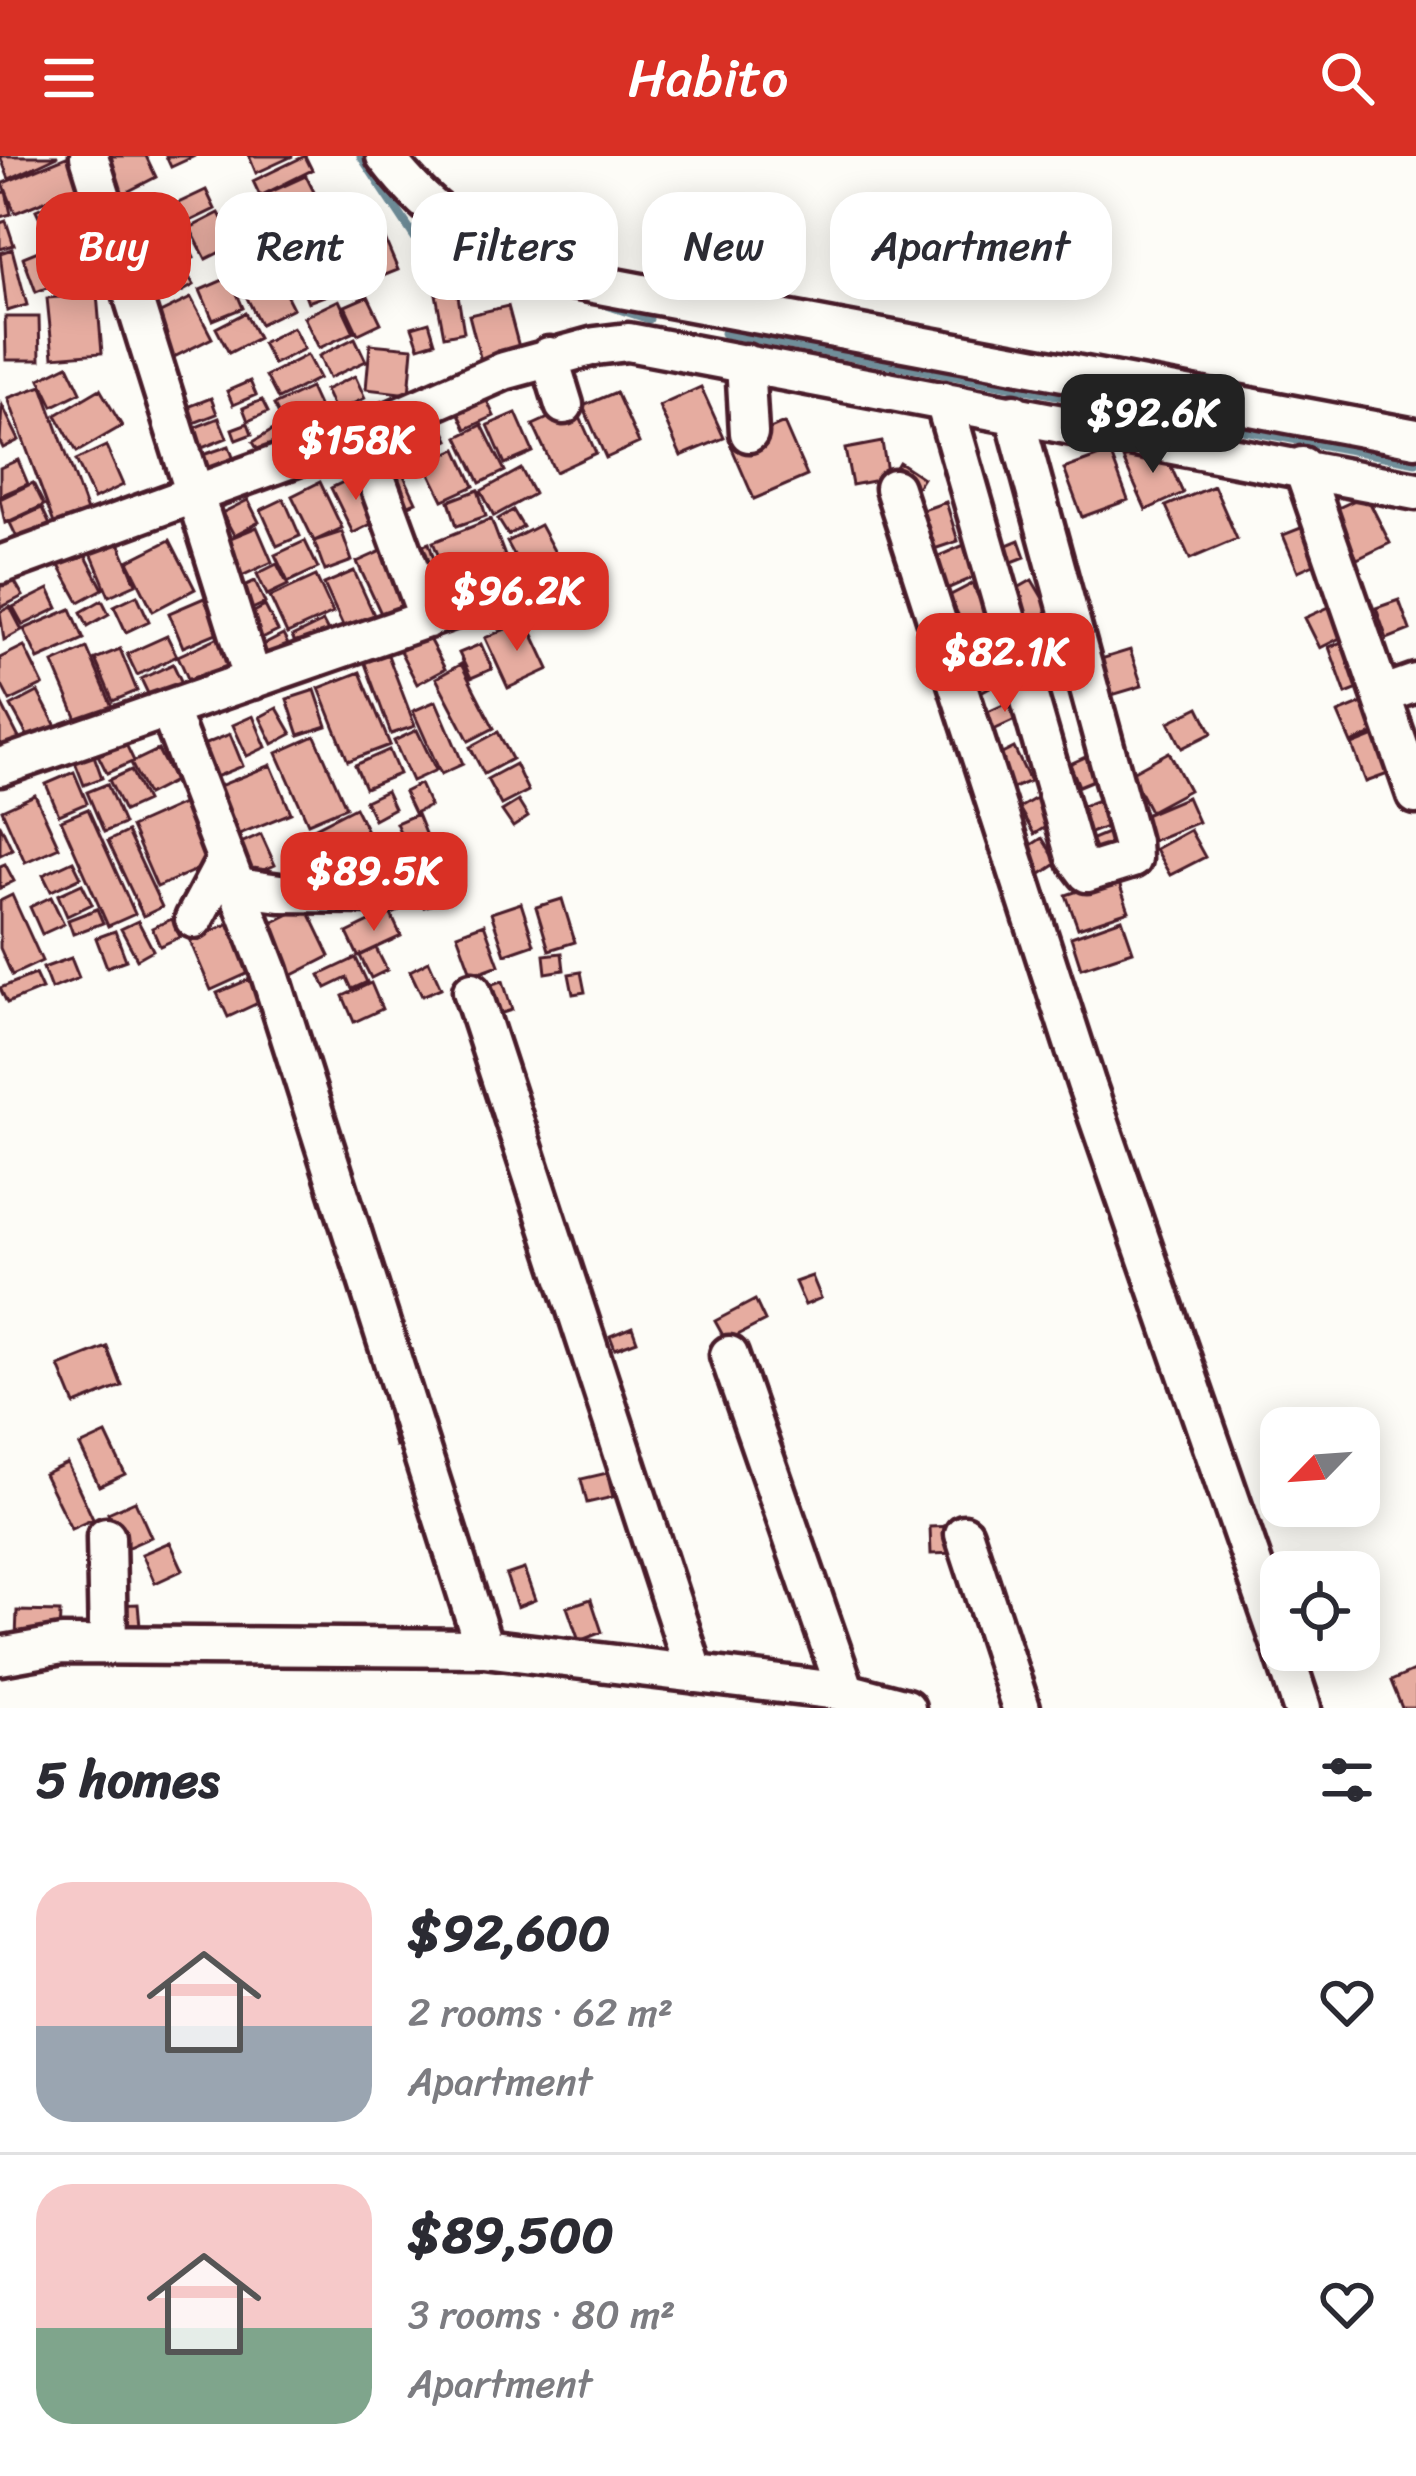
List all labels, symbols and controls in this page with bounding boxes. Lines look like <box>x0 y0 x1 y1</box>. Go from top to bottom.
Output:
text: Habito <box>628 30 788 126</box>
icon: menu <box>36 45 102 111</box>
icon: search <box>1314 45 1380 111</box>
chip: Buy <box>36 192 191 300</box>
chip: Rent <box>215 192 387 300</box>
chip: Filters <box>411 192 618 300</box>
chip: New <box>642 192 806 300</box>
chip: Apartment <box>830 192 1112 300</box>
pin: $92.6K <box>1055 374 1251 476</box>
text: $92.6K <box>1088 378 1218 447</box>
pin: $158K <box>272 401 440 503</box>
text: $158K <box>299 405 413 474</box>
pin: $96.2K <box>419 552 615 654</box>
text: $96.2K <box>452 556 582 625</box>
pin: $82.1K <box>907 613 1103 715</box>
text: $82.1K <box>943 617 1067 686</box>
pin: $89.5K <box>276 832 472 934</box>
text: $89.5K <box>307 836 441 905</box>
north arrow <box>1260 1407 1380 1527</box>
map controls <box>1260 1407 1380 1671</box>
button: locate <box>1260 1551 1380 1671</box>
text: 5 homes <box>36 1735 219 1825</box>
icon: filters <box>1314 1747 1380 1813</box>
text: $92,600 <box>408 1888 610 1978</box>
icon: home <box>132 1930 276 2074</box>
icon: heart <box>1314 1969 1380 2035</box>
text: 2 rooms · 62 m² <box>408 1978 673 2047</box>
text: Apartment <box>408 2047 592 2116</box>
text: $89,500 <box>408 2190 614 2280</box>
icon: home <box>132 2232 276 2376</box>
icon: heart <box>1314 2271 1380 2337</box>
text: 3 rooms · 80 m² <box>408 2280 675 2349</box>
text: Apartment <box>408 2349 592 2418</box>

